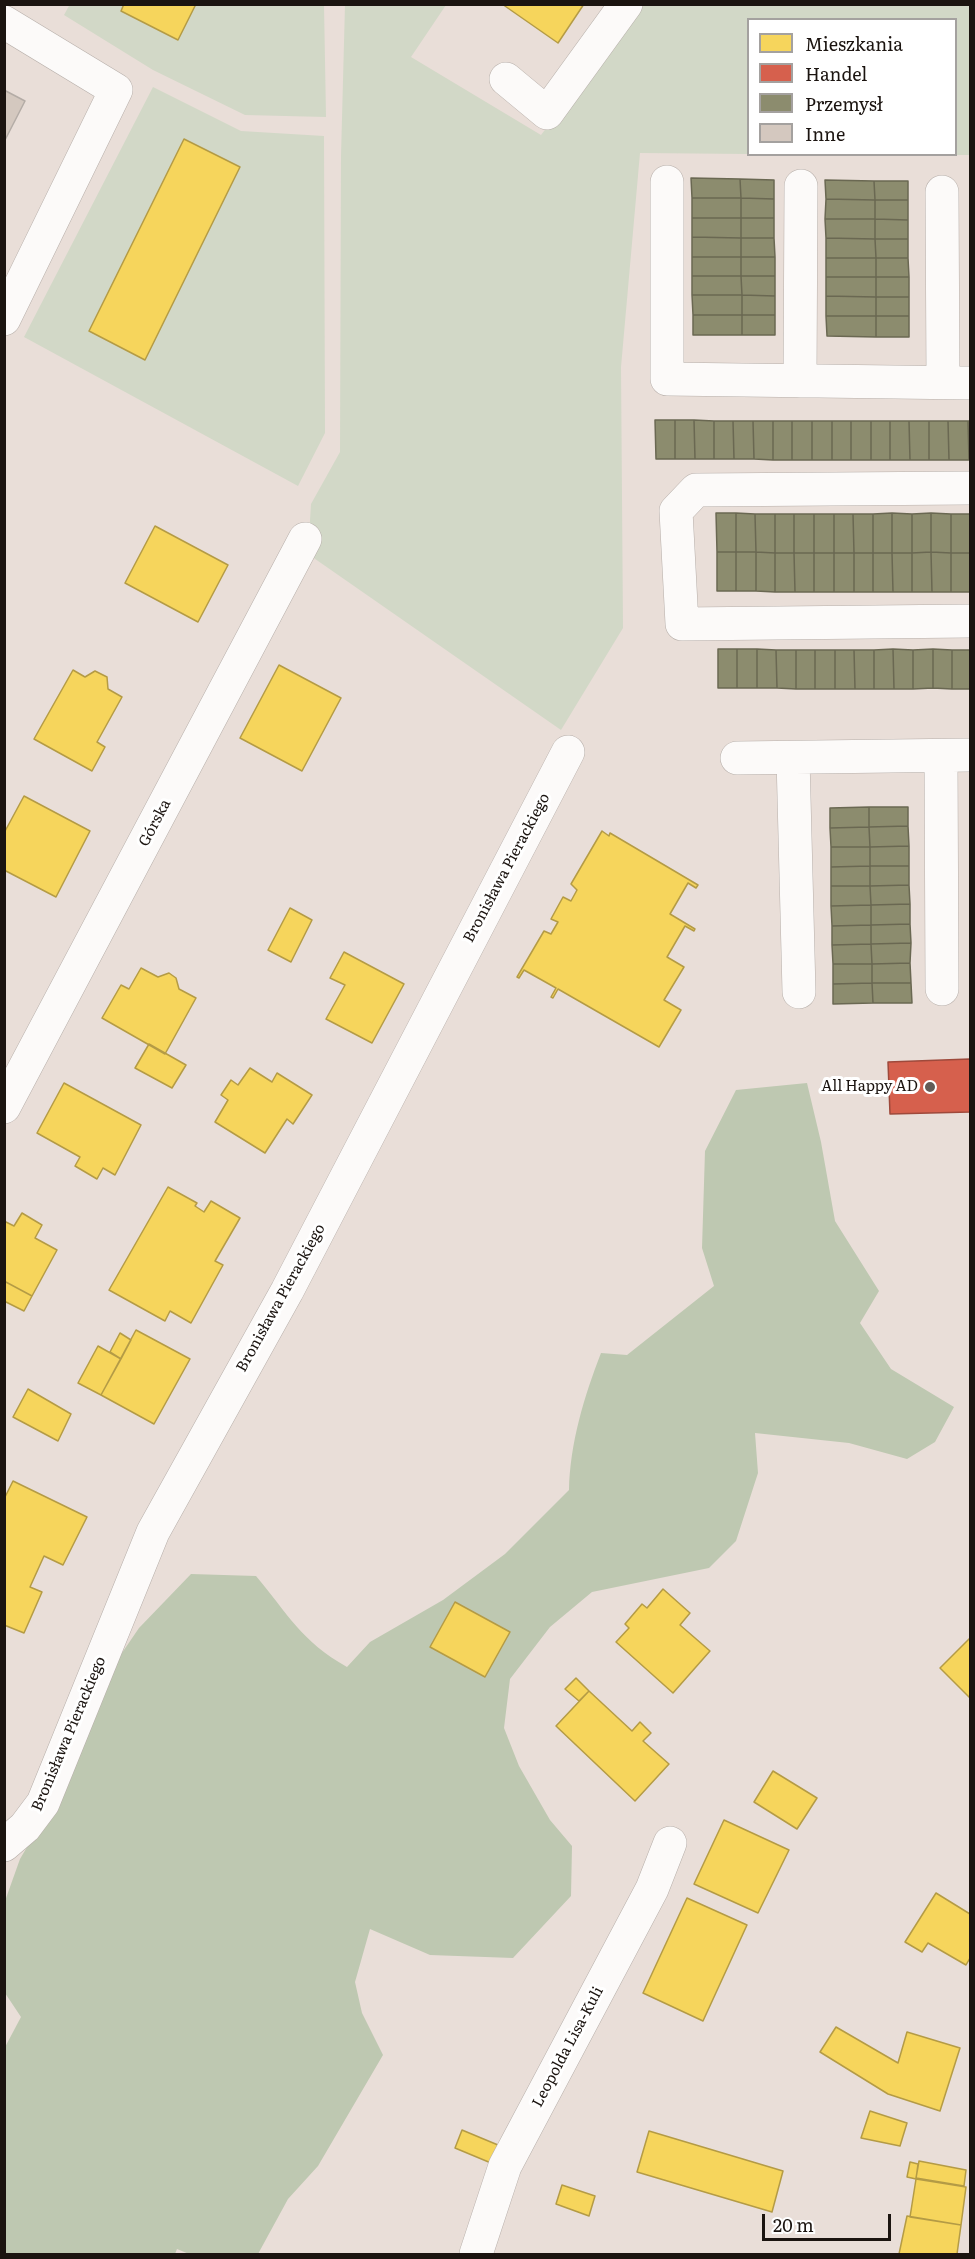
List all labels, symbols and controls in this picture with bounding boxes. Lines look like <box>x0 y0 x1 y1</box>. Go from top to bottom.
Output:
legend <box>747 18 957 156</box>
text: Mieszkania <box>805 30 903 57</box>
text: Handel <box>805 60 867 87</box>
text: Przemysł <box>805 90 883 117</box>
text: Inne <box>805 120 845 147</box>
street label: Bronisława Pierackiego <box>460 790 554 946</box>
street label: Górska <box>135 796 175 850</box>
place label: All Happy AD <box>821 1078 918 1096</box>
marker: All Happy AD <box>923 1080 937 1094</box>
street label: Bronisława Pierackiego <box>233 1221 329 1375</box>
street label: Bronisława Pierackiego <box>28 1654 110 1814</box>
street label: Leopolda Lisa-Kuli <box>529 1984 607 2110</box>
scale bar <box>765 2202 894 2240</box>
text: 20 m <box>773 2211 814 2238</box>

